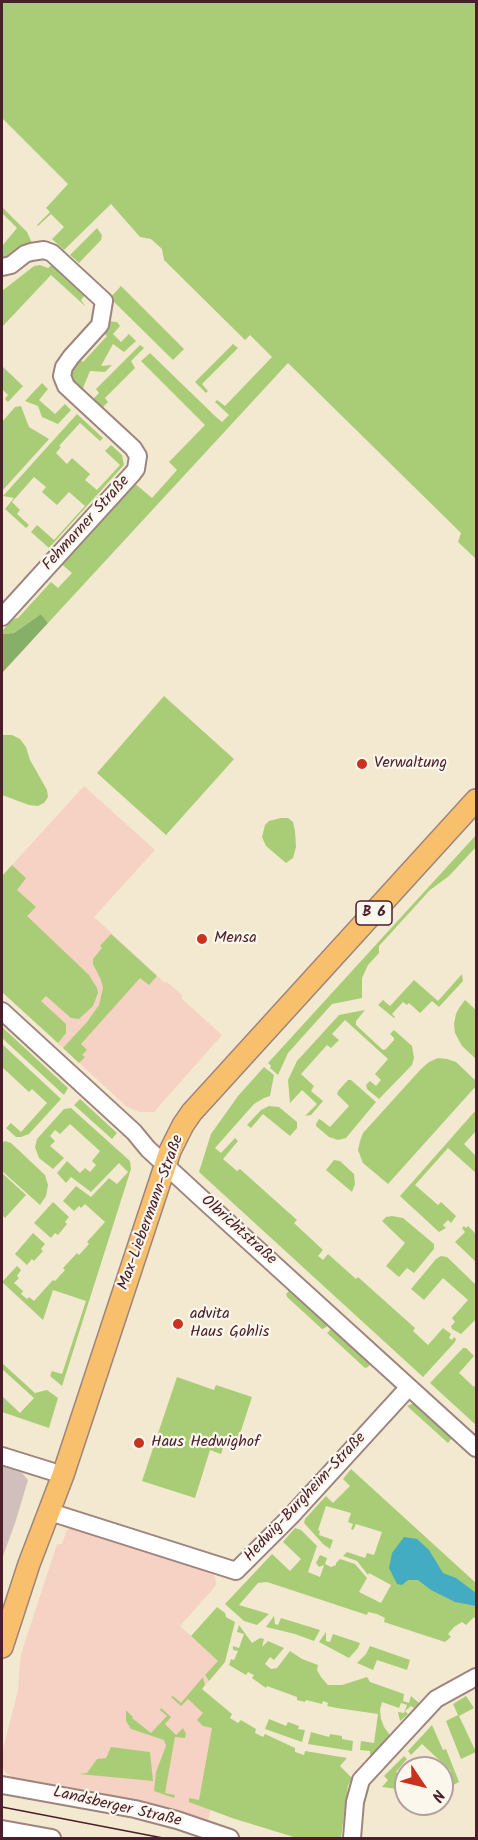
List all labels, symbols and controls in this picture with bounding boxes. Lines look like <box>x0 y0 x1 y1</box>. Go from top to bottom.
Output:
street label: Fehmarner Straße <box>39 473 135 575</box>
place label: Verwaltung <box>374 754 447 774</box>
marker: Verwaltung <box>355 757 369 771</box>
road number: B 6 <box>356 901 392 925</box>
place label: Mensa <box>214 929 257 949</box>
marker: Mensa <box>195 932 209 946</box>
street label: Max-Liebermann-Straße <box>115 1133 189 1293</box>
street label: Olbrichtstraße <box>196 1192 280 1270</box>
place label: advita Haus Gohlis <box>190 1305 269 1343</box>
marker: advita Haus Gohlis <box>171 1317 185 1331</box>
street label: Hedwig-Burgheim-Straße <box>241 1429 371 1567</box>
place label: Haus Hedwighof <box>151 1433 260 1453</box>
marker: Haus Hedwighof <box>132 1436 146 1450</box>
north arrow <box>394 1756 454 1816</box>
street label: Landsberger Straße <box>51 1784 183 1832</box>
text: N <box>424 1784 451 1807</box>

